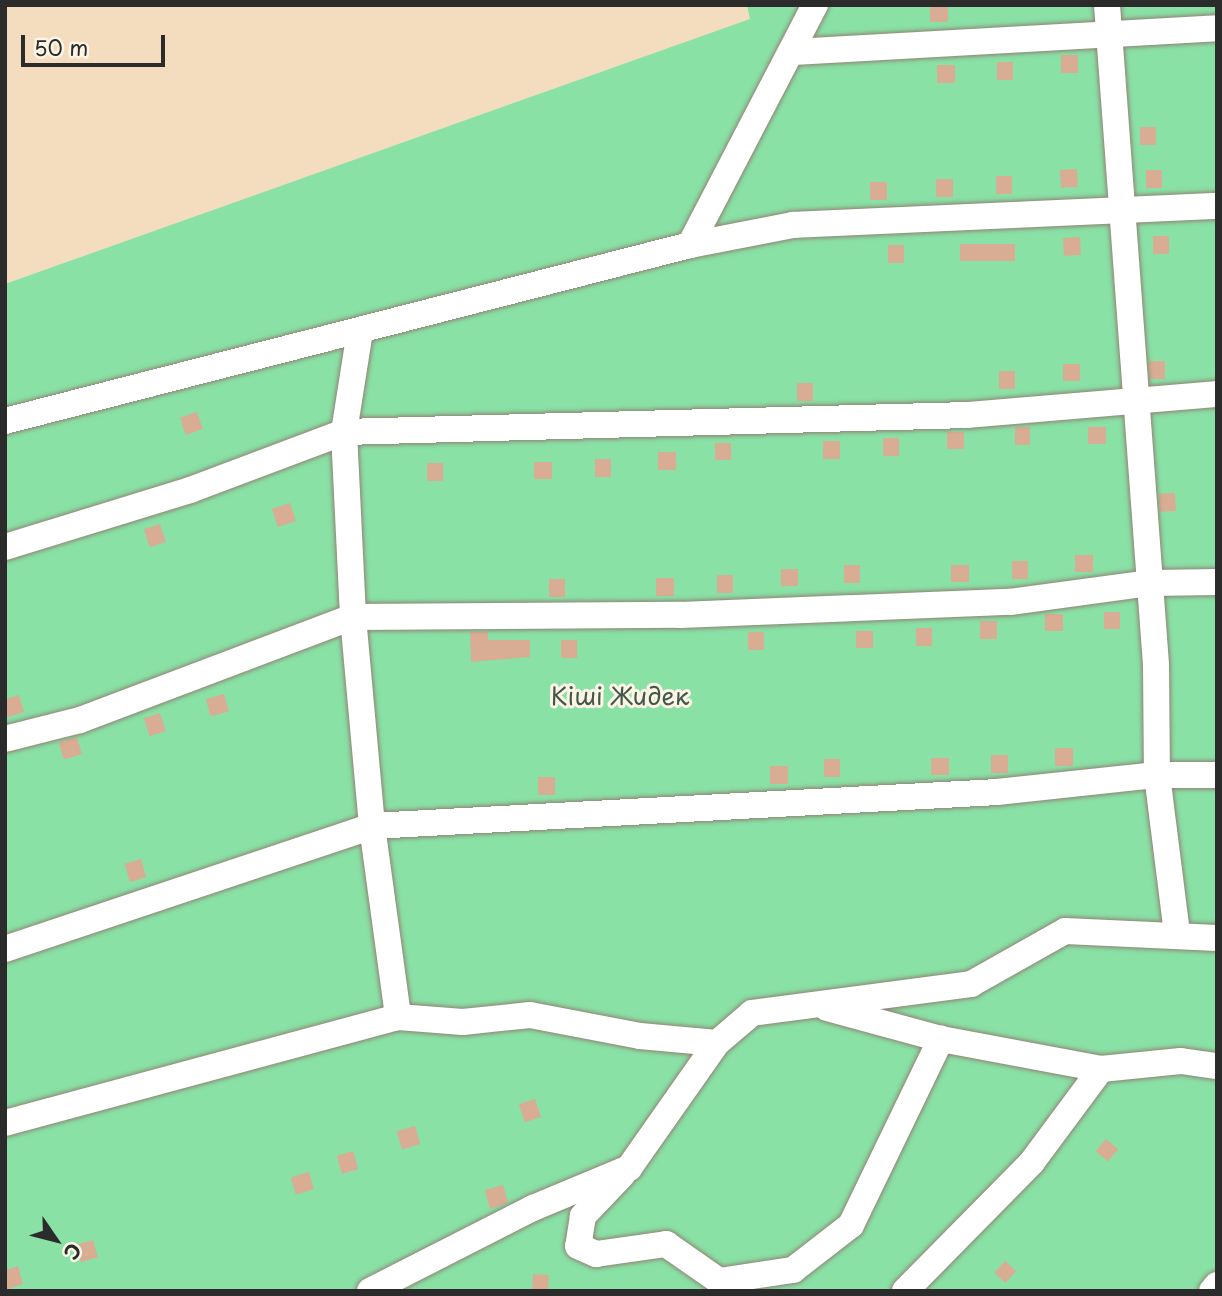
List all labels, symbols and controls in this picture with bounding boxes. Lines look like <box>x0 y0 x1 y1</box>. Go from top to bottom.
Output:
scale bar <box>24 21 168 65</box>
text: 50 m <box>34 31 88 63</box>
park label: Кіші Жидек <box>550 682 690 710</box>
north arrow <box>21 1205 91 1275</box>
text: С <box>58 1238 89 1266</box>

